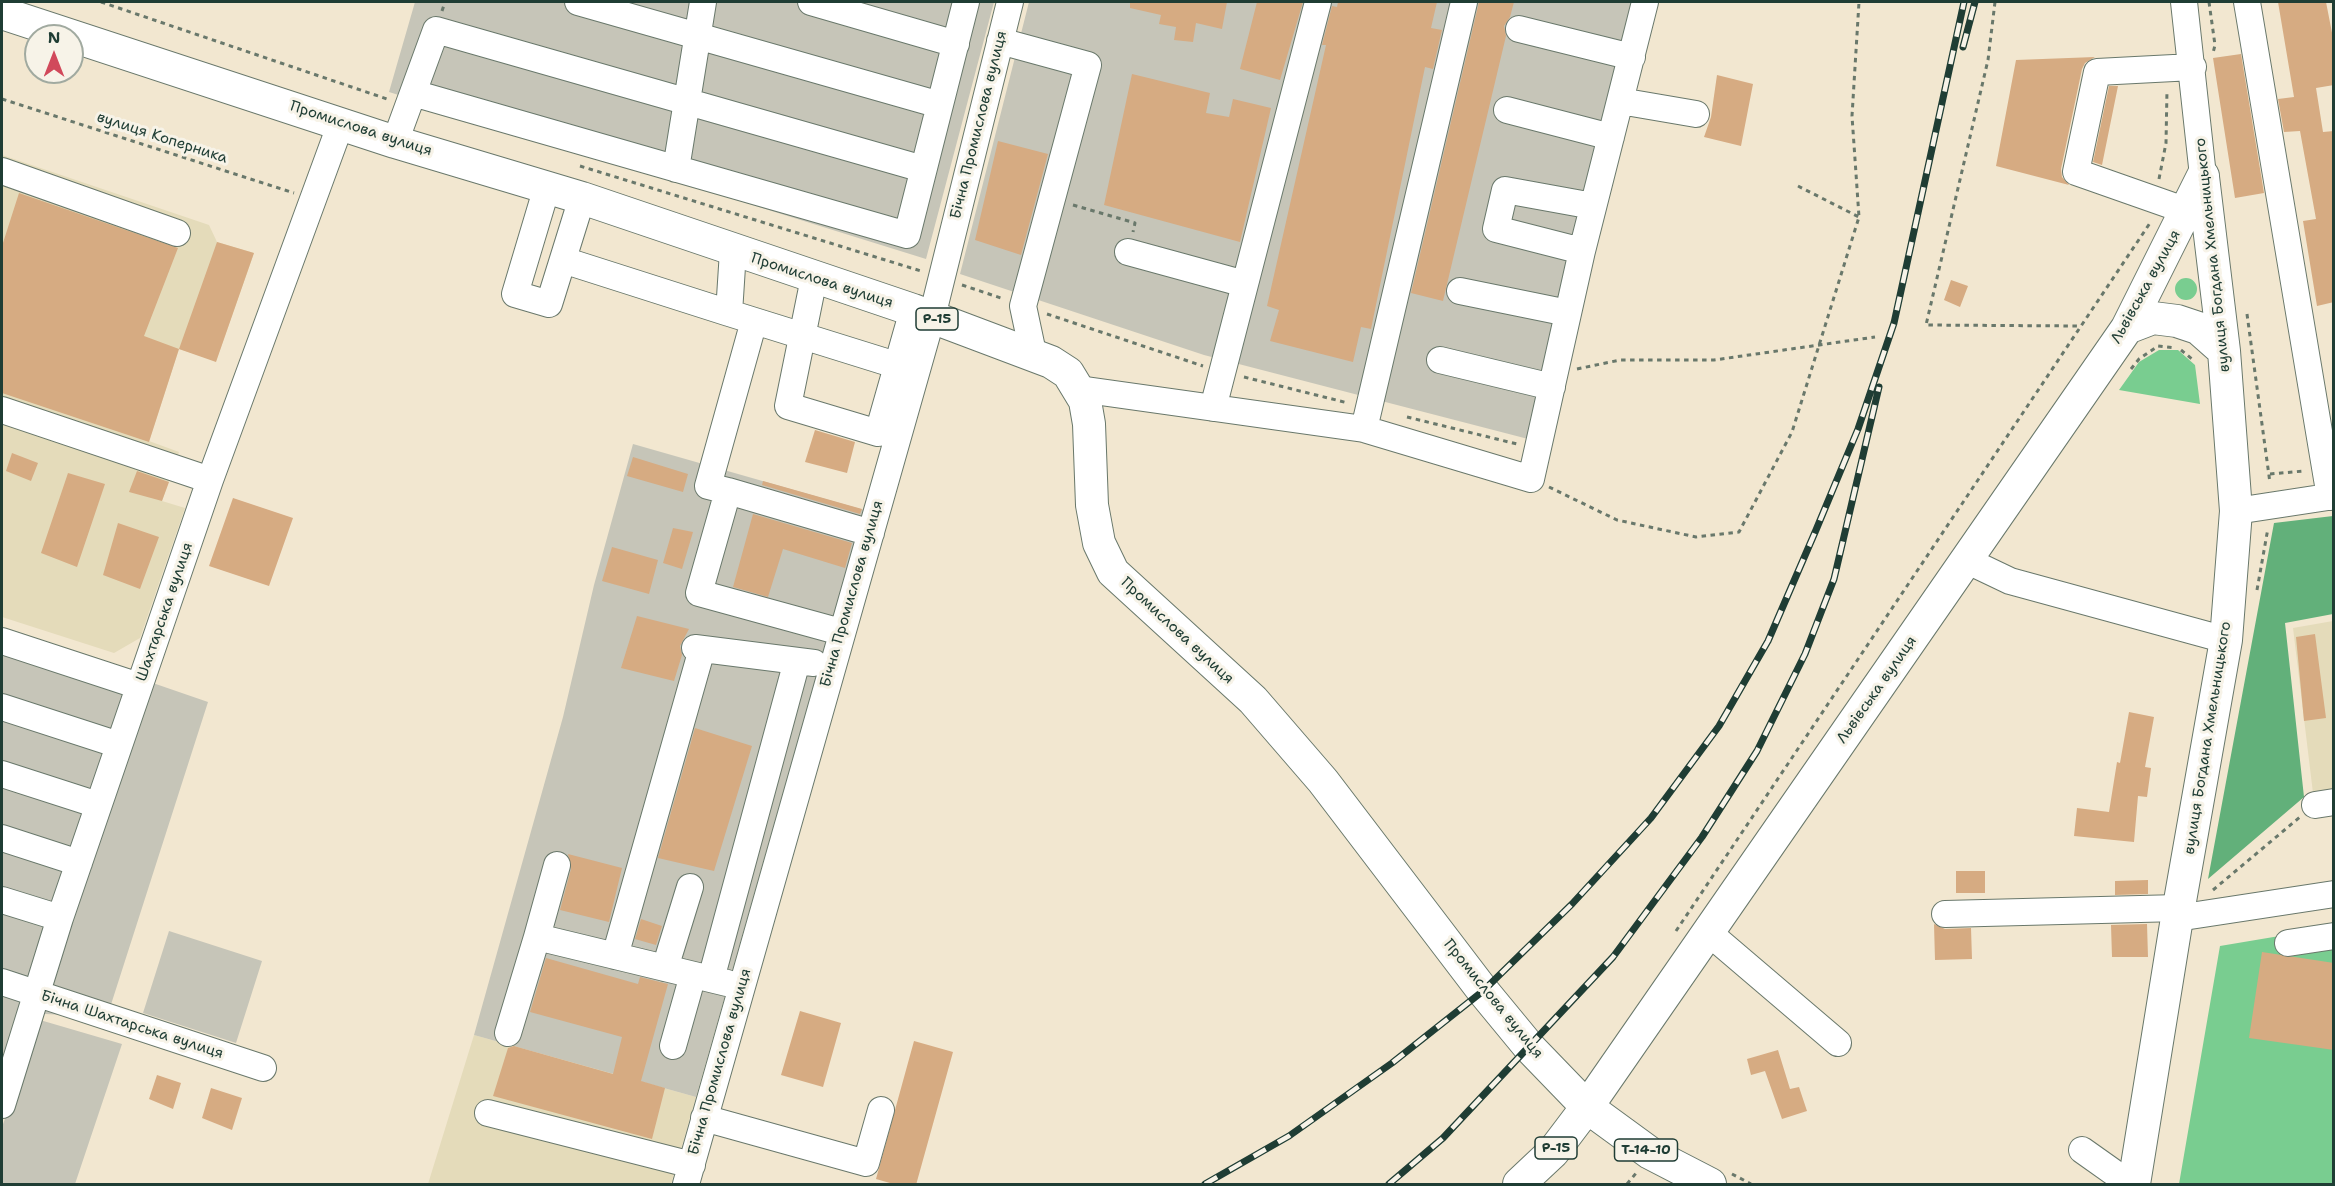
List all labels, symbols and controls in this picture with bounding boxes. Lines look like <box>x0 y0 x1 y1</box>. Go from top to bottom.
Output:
north arrow <box>24 24 84 84</box>
text: N <box>48 27 60 48</box>
street label: Бічна Промислова вулиця <box>947 29 1011 221</box>
street label: Промислова вулиця <box>288 98 434 160</box>
street label: вулиця Коперника <box>94 108 230 168</box>
street label: вулиця Богдана Хмельницького <box>2192 137 2234 373</box>
street label: Львівська вулиця <box>2107 227 2185 347</box>
street label: Промислова вулиця <box>749 250 895 312</box>
road number: Р-15 <box>916 308 958 330</box>
street label: Бічна Промислова вулиця <box>817 499 887 689</box>
street label: Шахтарська вулиця <box>133 540 197 684</box>
street label: Промислова вулиця <box>1117 574 1237 688</box>
street label: вулиця Богдана Хмельницького <box>2181 620 2235 856</box>
street label: Львівська вулиця <box>1833 633 1921 747</box>
street label: Промислова вулиця <box>1439 936 1547 1062</box>
street label: Бічна Промислова вулиця <box>685 967 755 1157</box>
street label: Бічна Шахтарська вулиця <box>38 987 226 1063</box>
road number: Р-15 <box>1535 1137 1577 1159</box>
road number: Т-14-10 <box>1614 1139 1678 1161</box>

